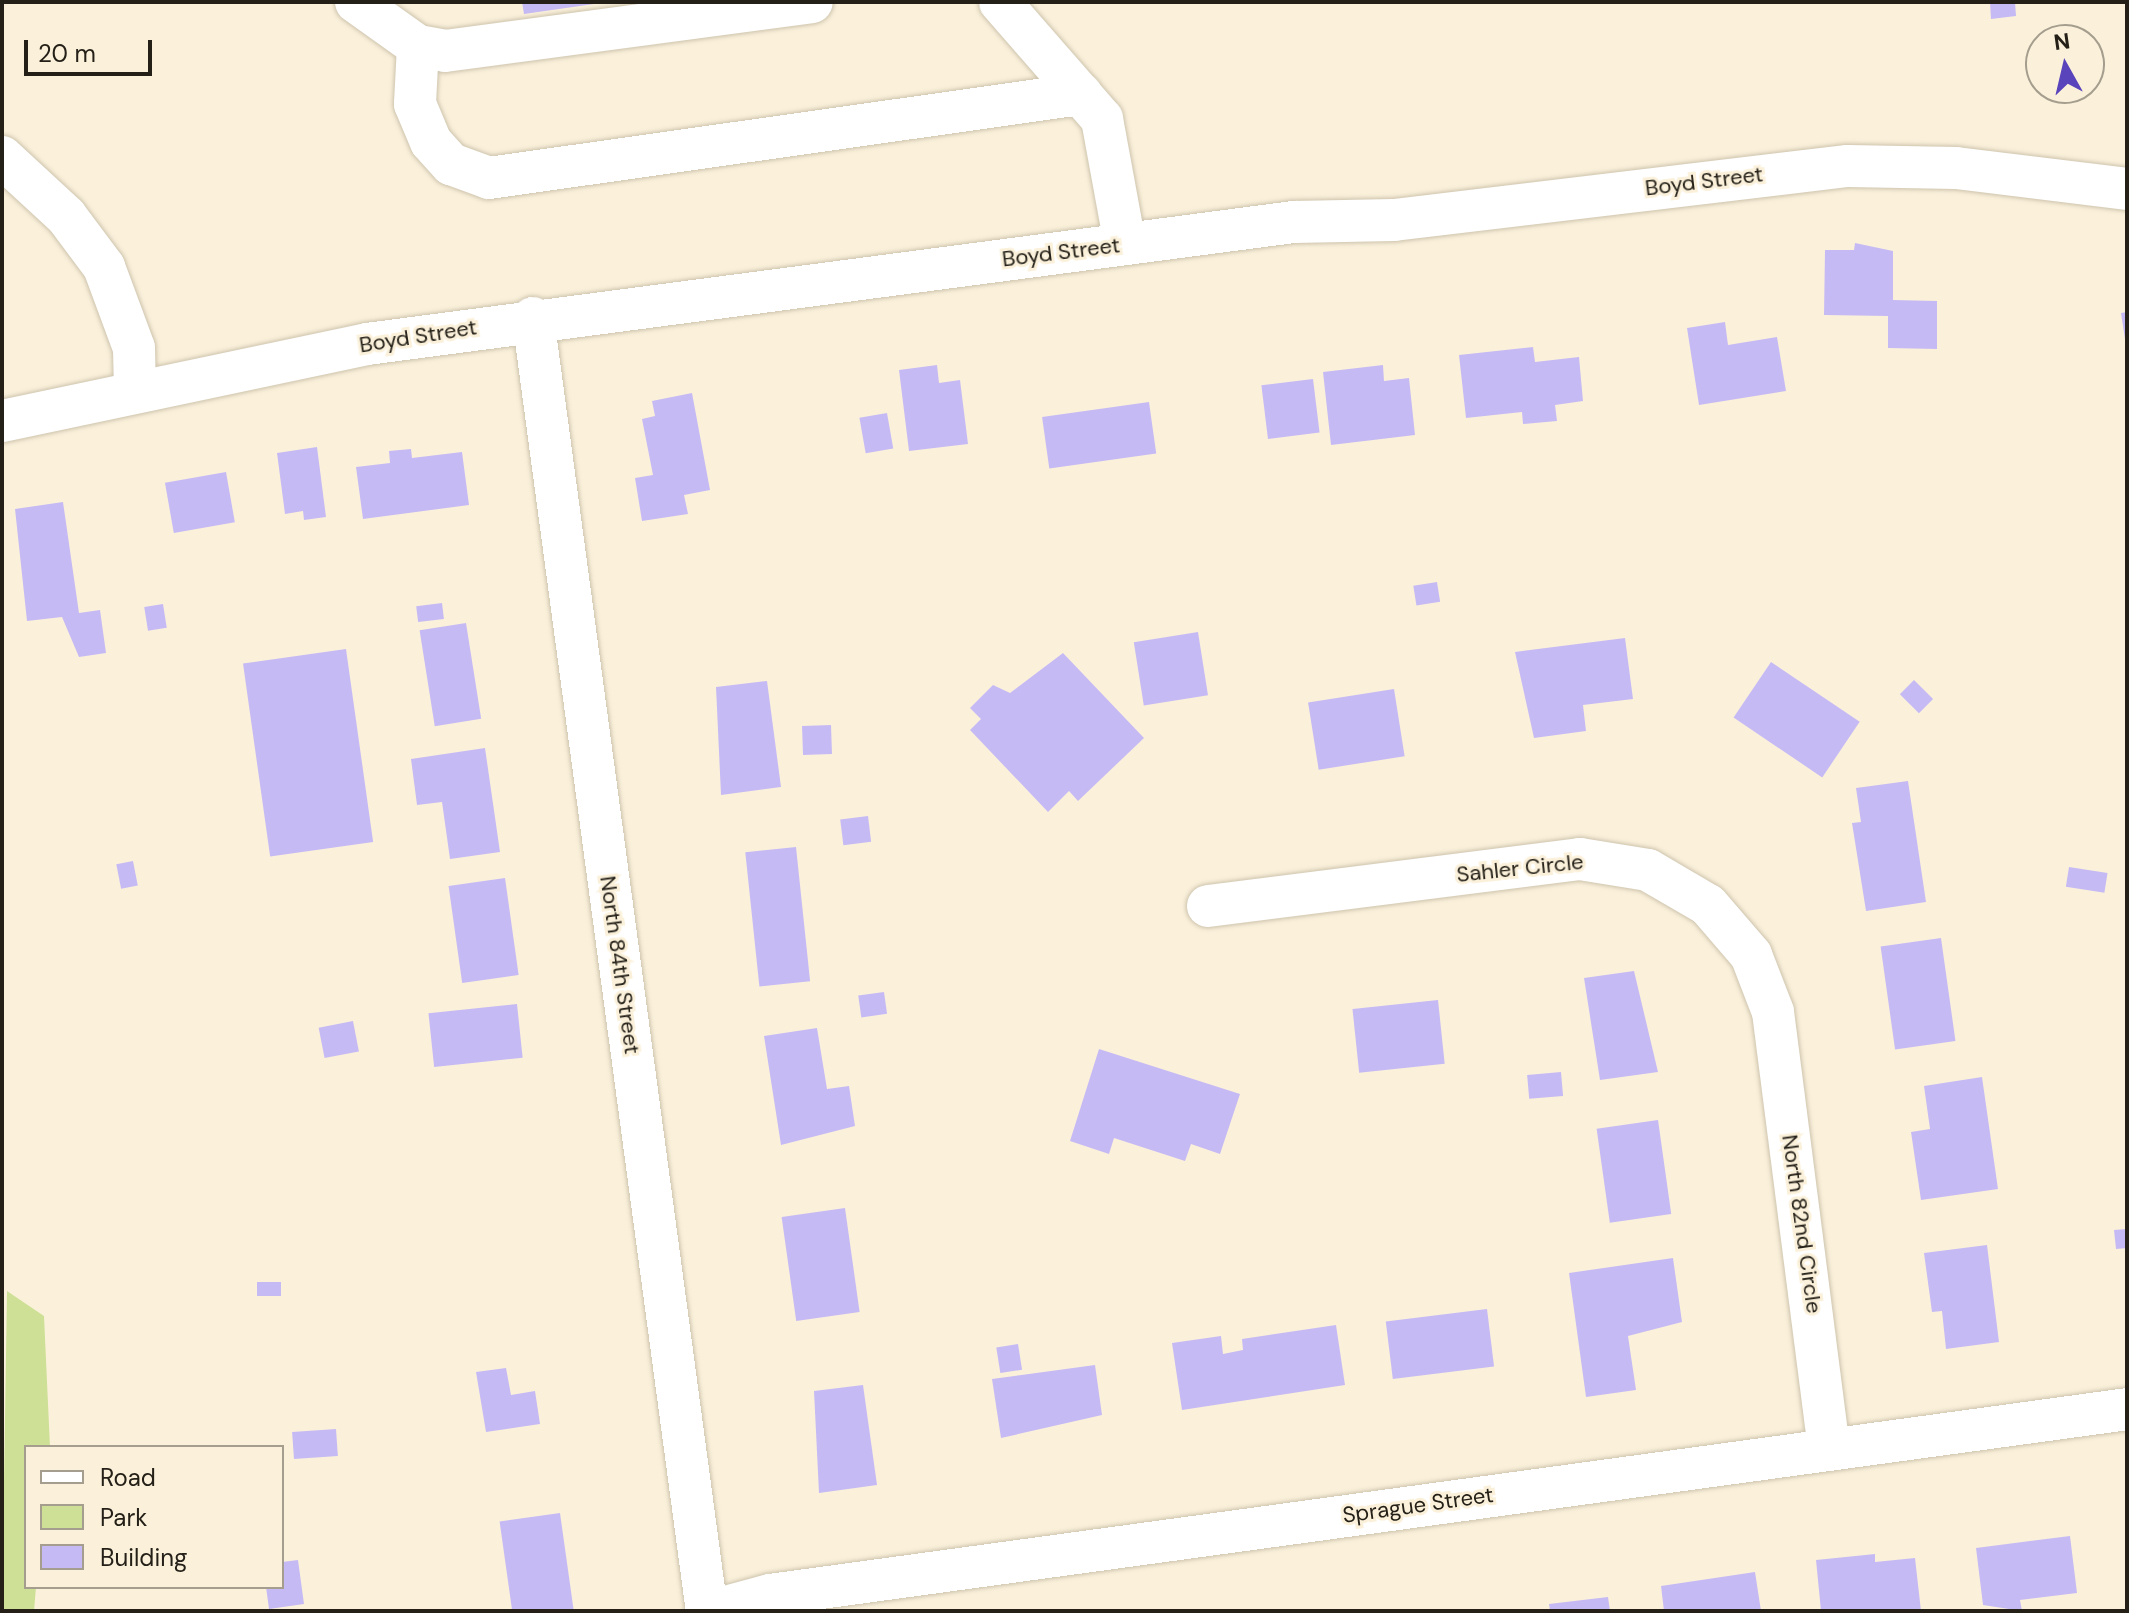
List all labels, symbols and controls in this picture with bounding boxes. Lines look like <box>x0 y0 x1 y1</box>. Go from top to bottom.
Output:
scale bar <box>28 24 156 74</box>
north arrow <box>2025 24 2105 104</box>
text: N <box>2052 26 2072 57</box>
text: 20 m <box>38 38 96 69</box>
street label: Boyd Street <box>1644 161 1764 201</box>
street label: Boyd Street <box>1001 232 1121 272</box>
street label: Boyd Street <box>357 314 479 358</box>
street label: Sahler Circle <box>1455 848 1585 888</box>
street label: North 84th Street <box>594 874 646 1056</box>
street label: North 82nd Circle <box>1776 1133 1828 1315</box>
legend <box>24 1445 284 1589</box>
text: Road <box>100 1462 156 1493</box>
street label: Sprague Street <box>1341 1481 1495 1529</box>
text: Park <box>100 1502 147 1533</box>
text: Building <box>100 1542 187 1573</box>

